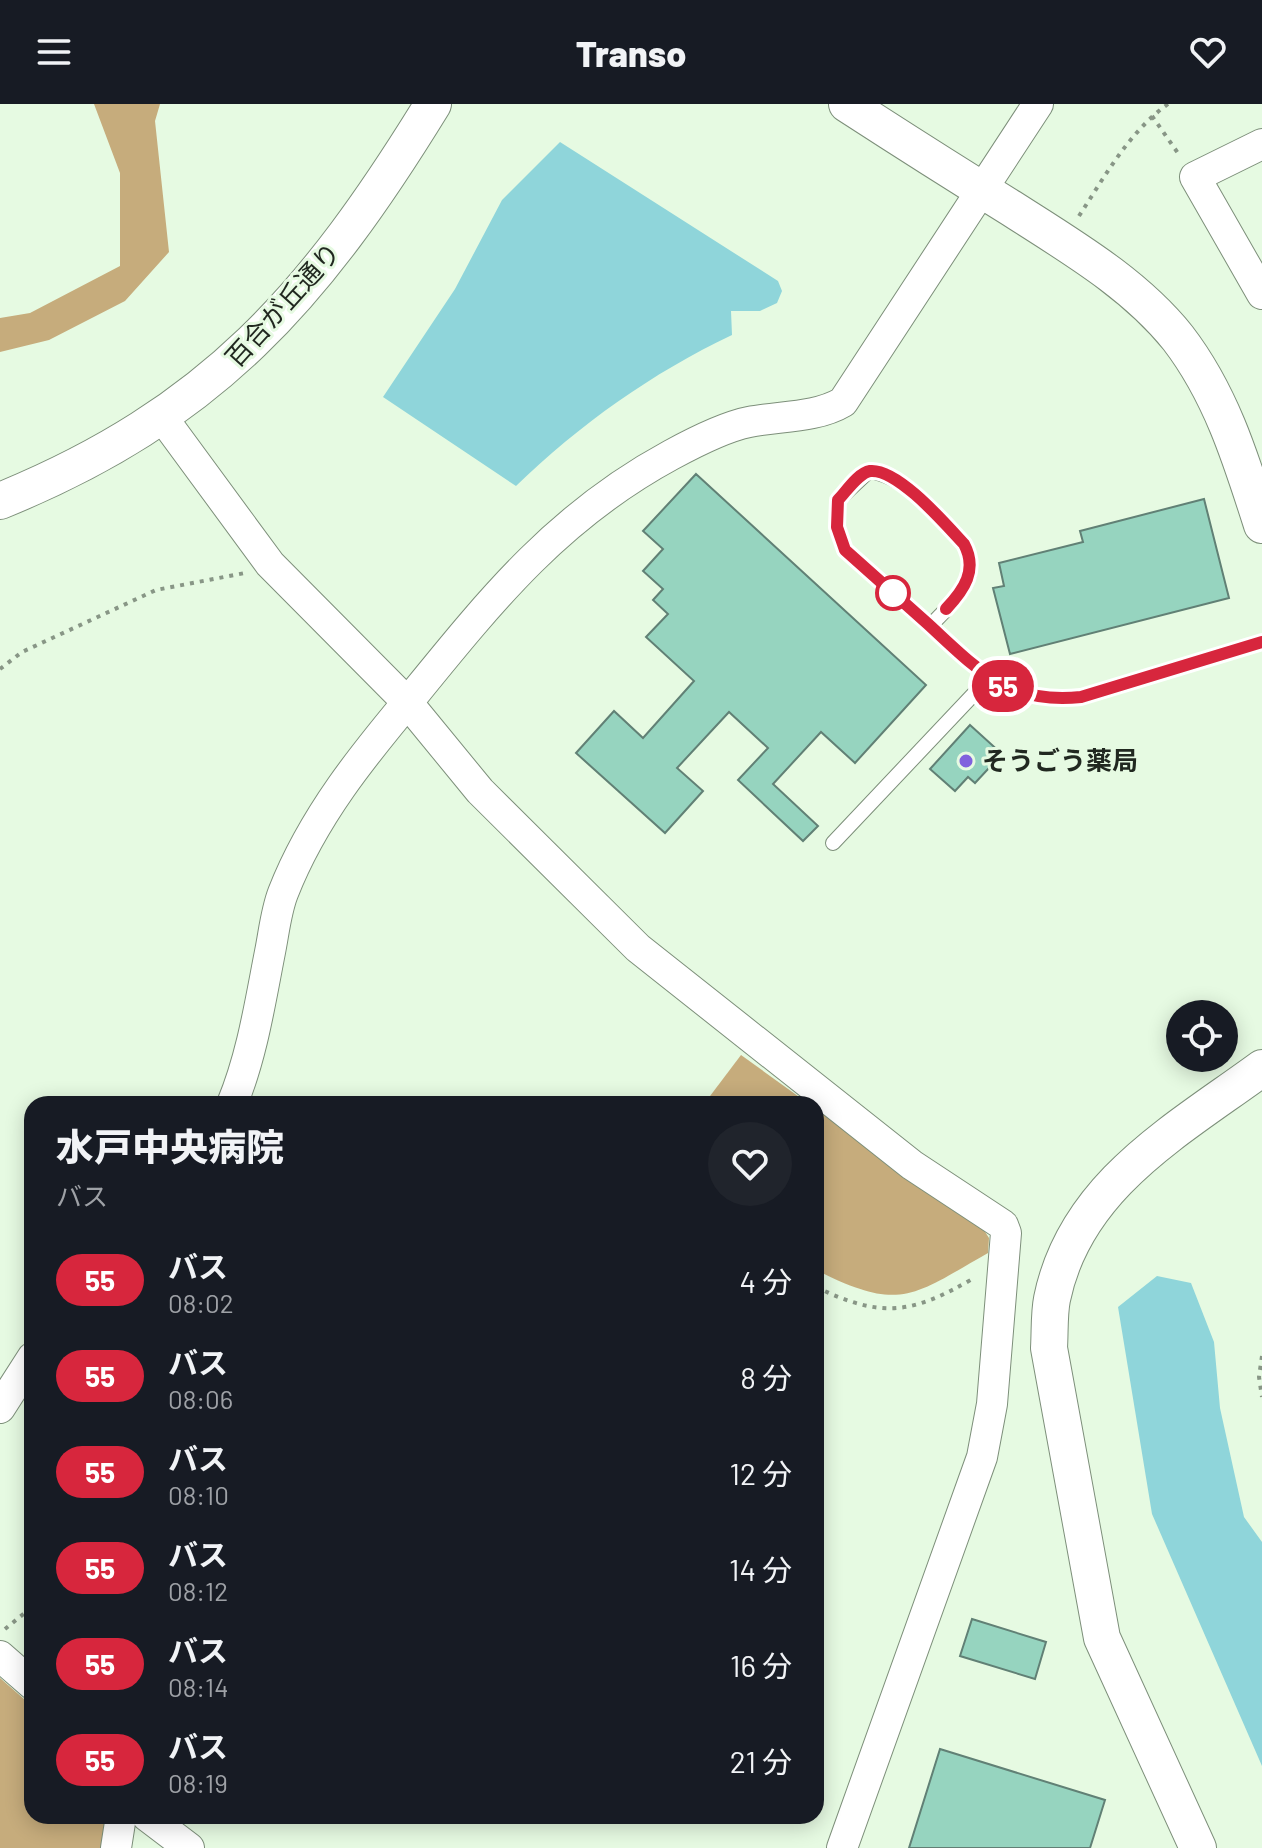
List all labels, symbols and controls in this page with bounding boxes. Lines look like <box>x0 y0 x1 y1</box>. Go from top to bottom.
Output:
icon: menu <box>32 30 76 74</box>
icon: heart <box>1186 30 1230 74</box>
text: Transo <box>576 31 686 74</box>
street label: 百合が丘通り <box>218 236 346 372</box>
unlabelled marker <box>876 576 910 610</box>
line badge: 55 <box>967 660 1039 712</box>
text: 55 <box>988 669 1018 703</box>
place label: そうごう薬局 <box>982 744 1138 775</box>
marker: そうごう薬局 <box>957 752 975 770</box>
map controls <box>1166 1000 1238 1072</box>
button: locate <box>1166 1000 1238 1072</box>
button: heart <box>708 1122 792 1206</box>
text: 水戸中央病院 <box>56 1123 284 1169</box>
text: バス <box>56 1180 108 1211</box>
text: バス <box>168 1248 228 1284</box>
text: 55 <box>85 1263 115 1297</box>
text: 4 分 <box>739 1263 792 1299</box>
text: 08:02 <box>168 1287 234 1318</box>
text: バス <box>168 1344 228 1380</box>
text: 55 <box>85 1359 115 1393</box>
text: 8 分 <box>740 1359 792 1395</box>
text: 08:06 <box>168 1383 233 1414</box>
text: バス <box>168 1440 228 1476</box>
text: 55 <box>85 1455 115 1489</box>
text: 12 分 <box>729 1455 792 1491</box>
text: 08:10 <box>168 1479 229 1510</box>
text: バス <box>168 1536 228 1572</box>
text: 55 <box>85 1551 115 1585</box>
text: 14 分 <box>729 1551 792 1587</box>
text: 08:12 <box>168 1575 228 1606</box>
text: バス <box>168 1632 228 1668</box>
text: 55 <box>85 1647 115 1681</box>
text: 16 分 <box>730 1647 792 1683</box>
text: 08:14 <box>168 1671 228 1702</box>
text: バス <box>168 1728 228 1764</box>
text: 55 <box>85 1743 115 1777</box>
text: 21 分 <box>730 1743 792 1779</box>
text: 08:19 <box>168 1767 228 1798</box>

